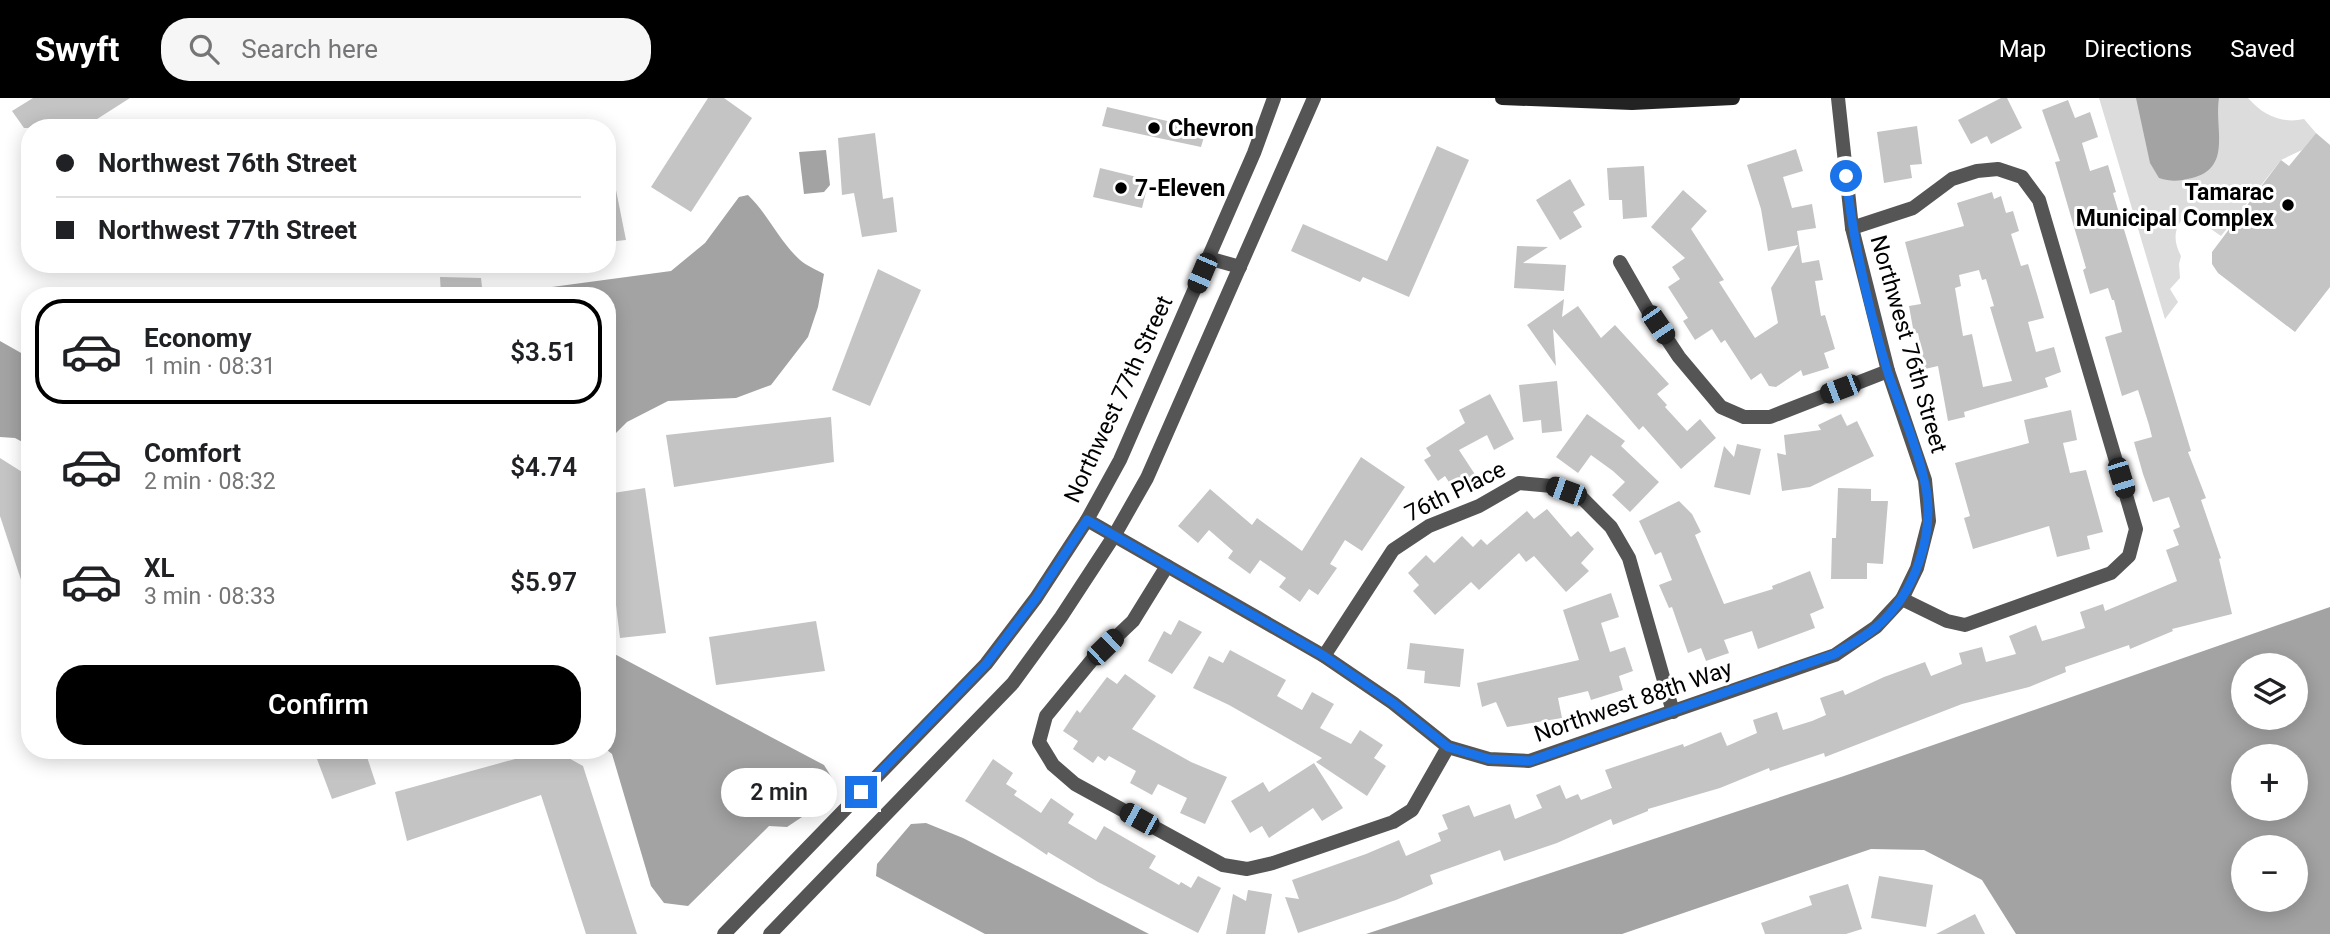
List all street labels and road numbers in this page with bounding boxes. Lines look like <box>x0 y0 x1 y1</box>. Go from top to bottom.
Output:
street label: Northwest 76th Street <box>1865 232 1953 456</box>
street label: Northwest 77th Street <box>1059 292 1178 507</box>
street label: 76th Place <box>1400 456 1510 527</box>
street label: Northwest 88th Way <box>1531 655 1736 748</box>

